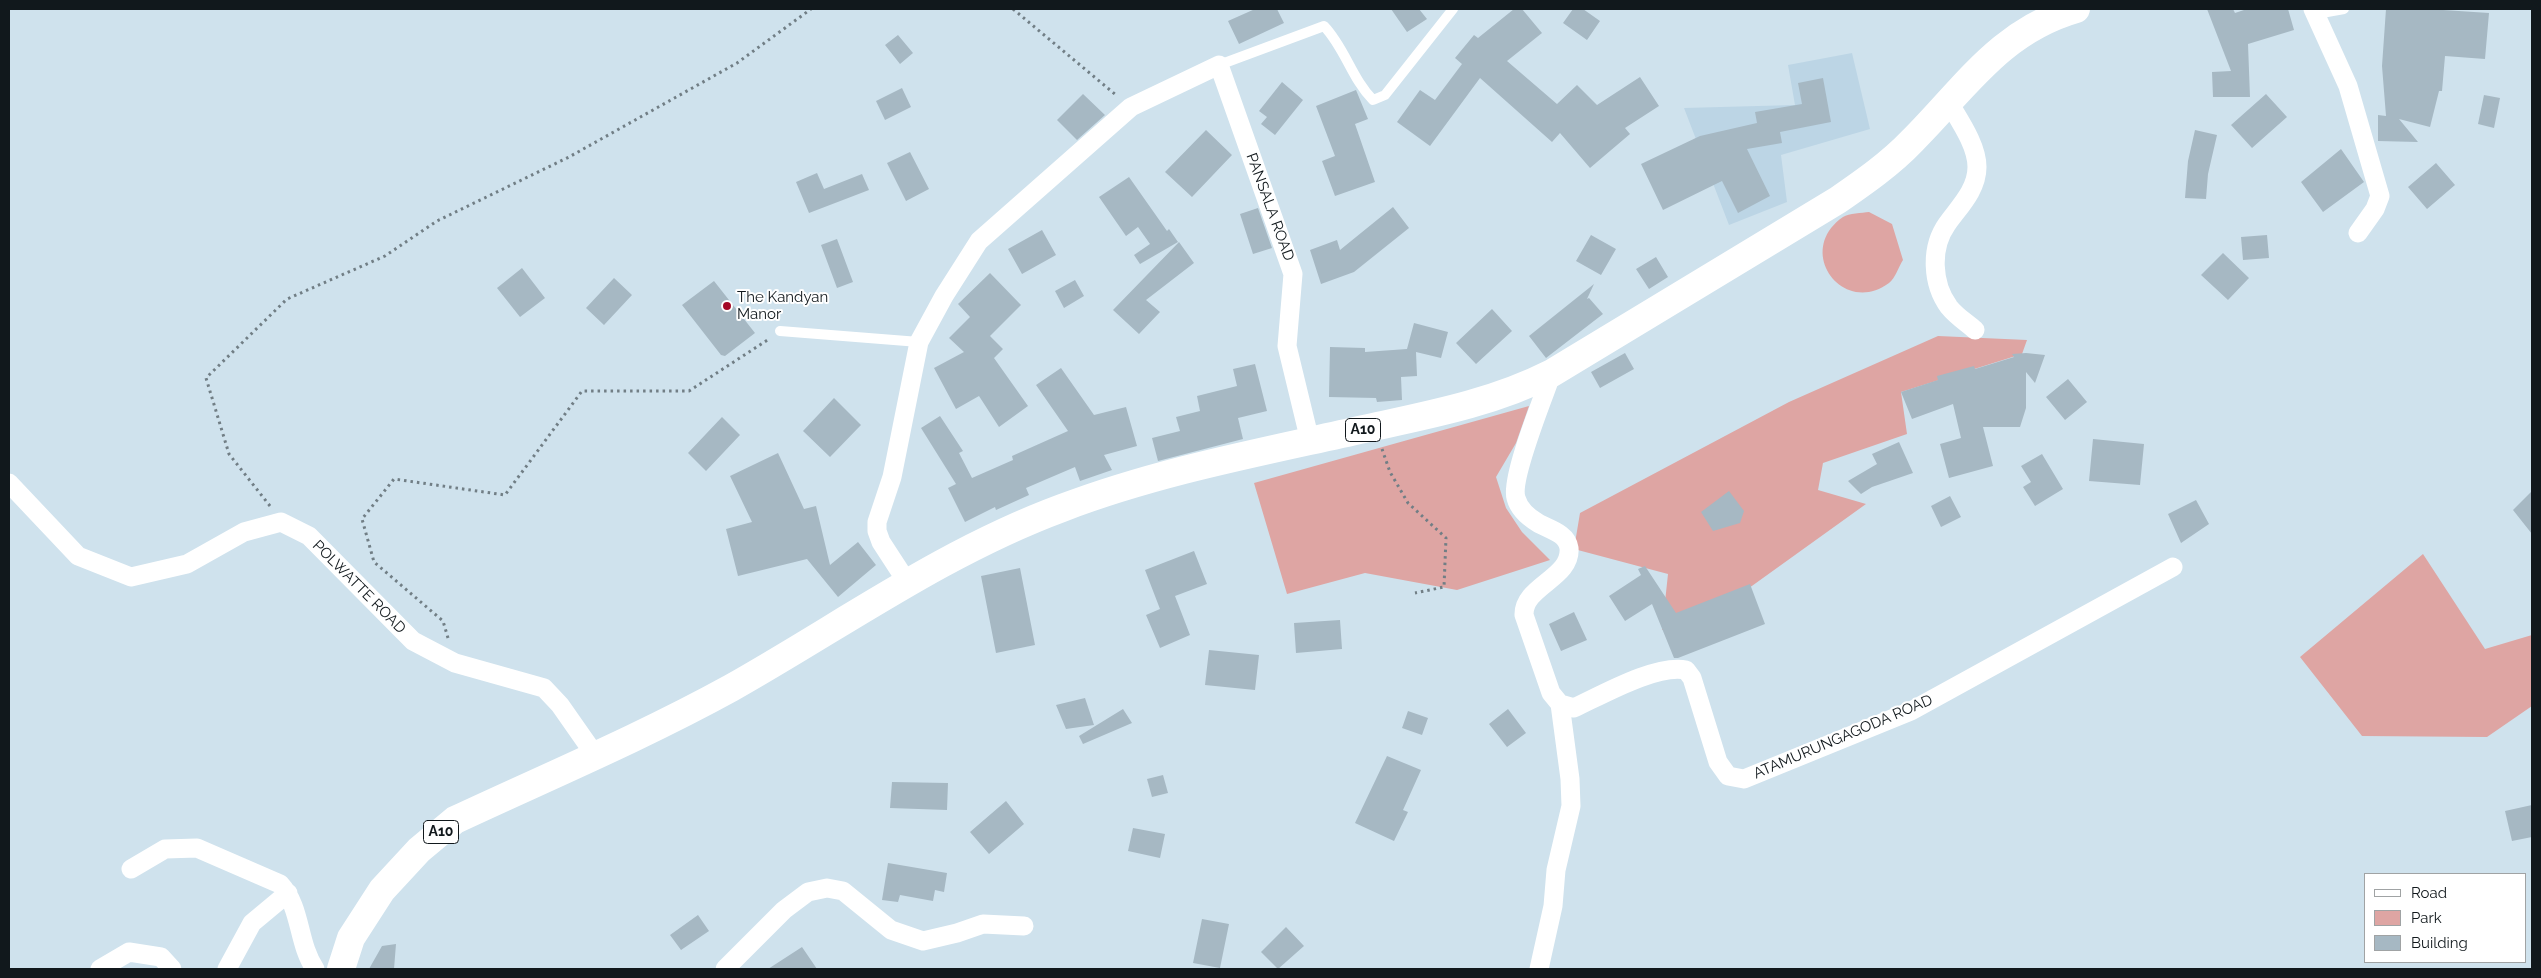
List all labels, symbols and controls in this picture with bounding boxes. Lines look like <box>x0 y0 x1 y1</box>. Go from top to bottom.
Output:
street label: PANSALA ROAD <box>1242 151 1298 263</box>
place label: The Kandyan Manor <box>737 288 828 323</box>
marker: The Kandyan Manor <box>721 300 733 312</box>
road number: A10 <box>1346 418 1380 442</box>
street label: POLWATTE ROAD <box>309 537 409 637</box>
street label: ATAMURUNGAGODA ROAD <box>1751 691 1935 783</box>
road number: A10 <box>424 820 458 844</box>
legend <box>2364 873 2526 963</box>
text: Road <box>2411 884 2447 902</box>
text: Park <box>2411 909 2442 927</box>
text: Building <box>2411 934 2468 952</box>

